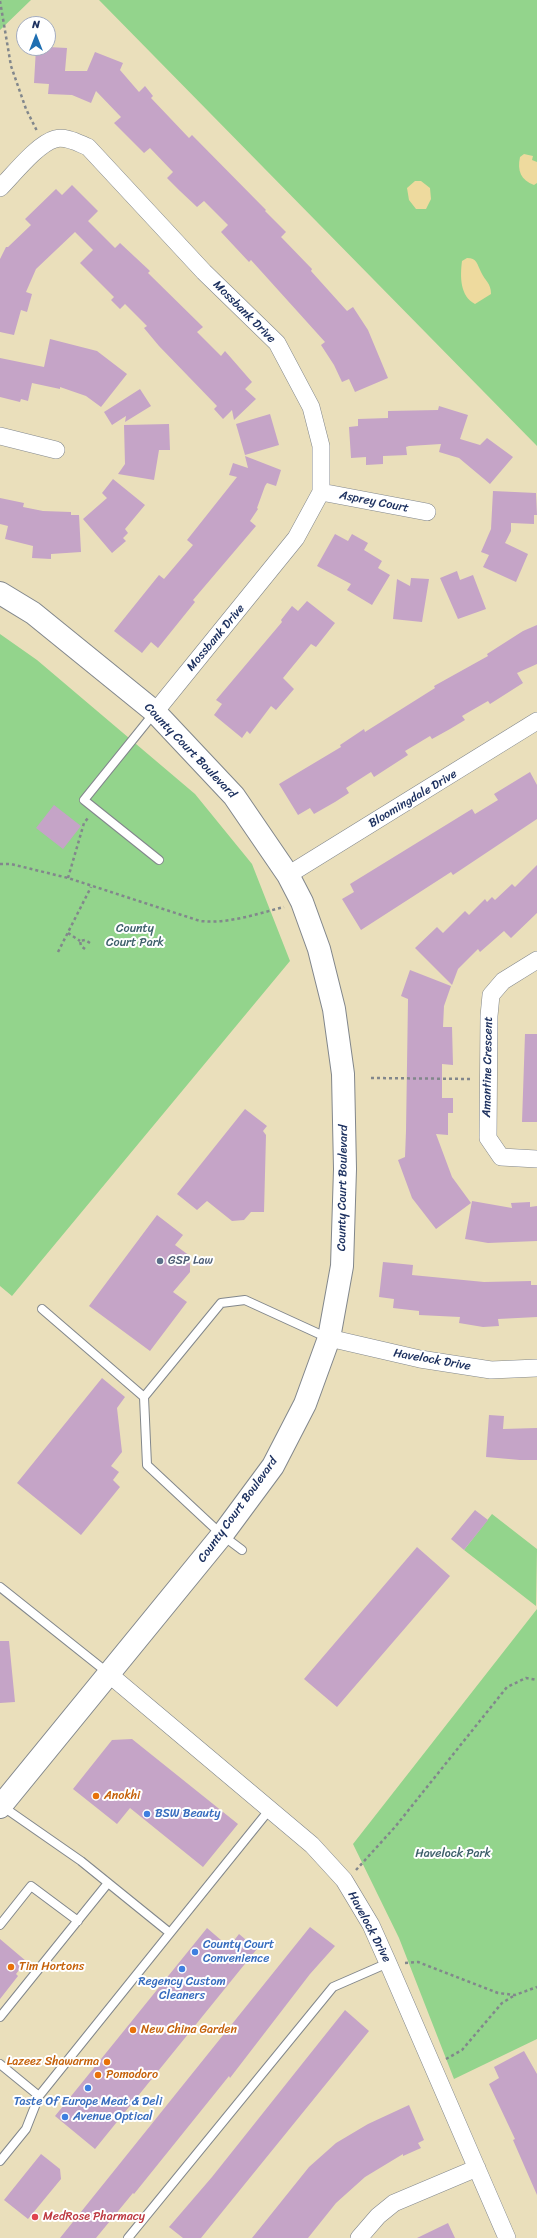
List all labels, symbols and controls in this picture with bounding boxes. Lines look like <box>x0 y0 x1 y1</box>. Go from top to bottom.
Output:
text: N <box>32 15 40 34</box>
north arrow <box>16 16 56 56</box>
street label: Mossbank Drive <box>210 278 278 346</box>
street label: Asprey Court <box>338 488 410 516</box>
street label: Mossbank Drive <box>184 602 248 674</box>
street label: County Court Boulevard <box>141 701 239 801</box>
street label: Bloomingdale Drive <box>366 767 460 831</box>
park label: County Court Park <box>106 922 164 950</box>
street label: Amantine Crescent <box>480 1016 496 1118</box>
street label: County Court Boulevard <box>335 1125 351 1251</box>
place label: GSP Law <box>168 1254 213 1268</box>
marker: GSP Law <box>155 1256 165 1266</box>
street label: Havelock Drive <box>392 1346 472 1374</box>
street label: County Court Boulevard <box>195 1455 281 1565</box>
place label: Anokhi <box>104 1789 140 1803</box>
marker: Anokhi <box>91 1791 101 1801</box>
place label: BSW Beauty <box>155 1807 220 1821</box>
marker: BSW Beauty <box>142 1809 152 1819</box>
park label: Havelock Park <box>415 1847 491 1861</box>
street label: Havelock Drive <box>344 1889 394 1965</box>
place label: County Court Convenience <box>203 1938 274 1966</box>
marker: County Court Convenience <box>190 1947 200 1957</box>
place label: Tim Hortons <box>19 1960 84 1974</box>
marker: Tim Hortons <box>6 1962 16 1972</box>
marker: Regency Custom Cleaners <box>177 1964 187 1974</box>
place label: Regency Custom Cleaners <box>138 1975 226 2003</box>
place label: New China Garden <box>141 2023 237 2037</box>
marker: New China Garden <box>128 2025 138 2035</box>
place label: Lazeez Shawarma <box>7 2055 99 2069</box>
marker: Lazeez Shawarma <box>102 2057 112 2067</box>
place label: Pomodoro <box>106 2068 158 2082</box>
marker: Pomodoro <box>93 2070 103 2080</box>
marker: Taste Of Europe Meat & Deli <box>83 2083 93 2093</box>
place label: Taste Of Europe Meat & Deli <box>14 2095 162 2109</box>
place label: Avenue Optical <box>73 2110 153 2124</box>
marker: Avenue Optical <box>60 2112 70 2122</box>
place label: MedRose Pharmacy <box>43 2210 145 2224</box>
marker: MedRose Pharmacy <box>30 2212 40 2222</box>

